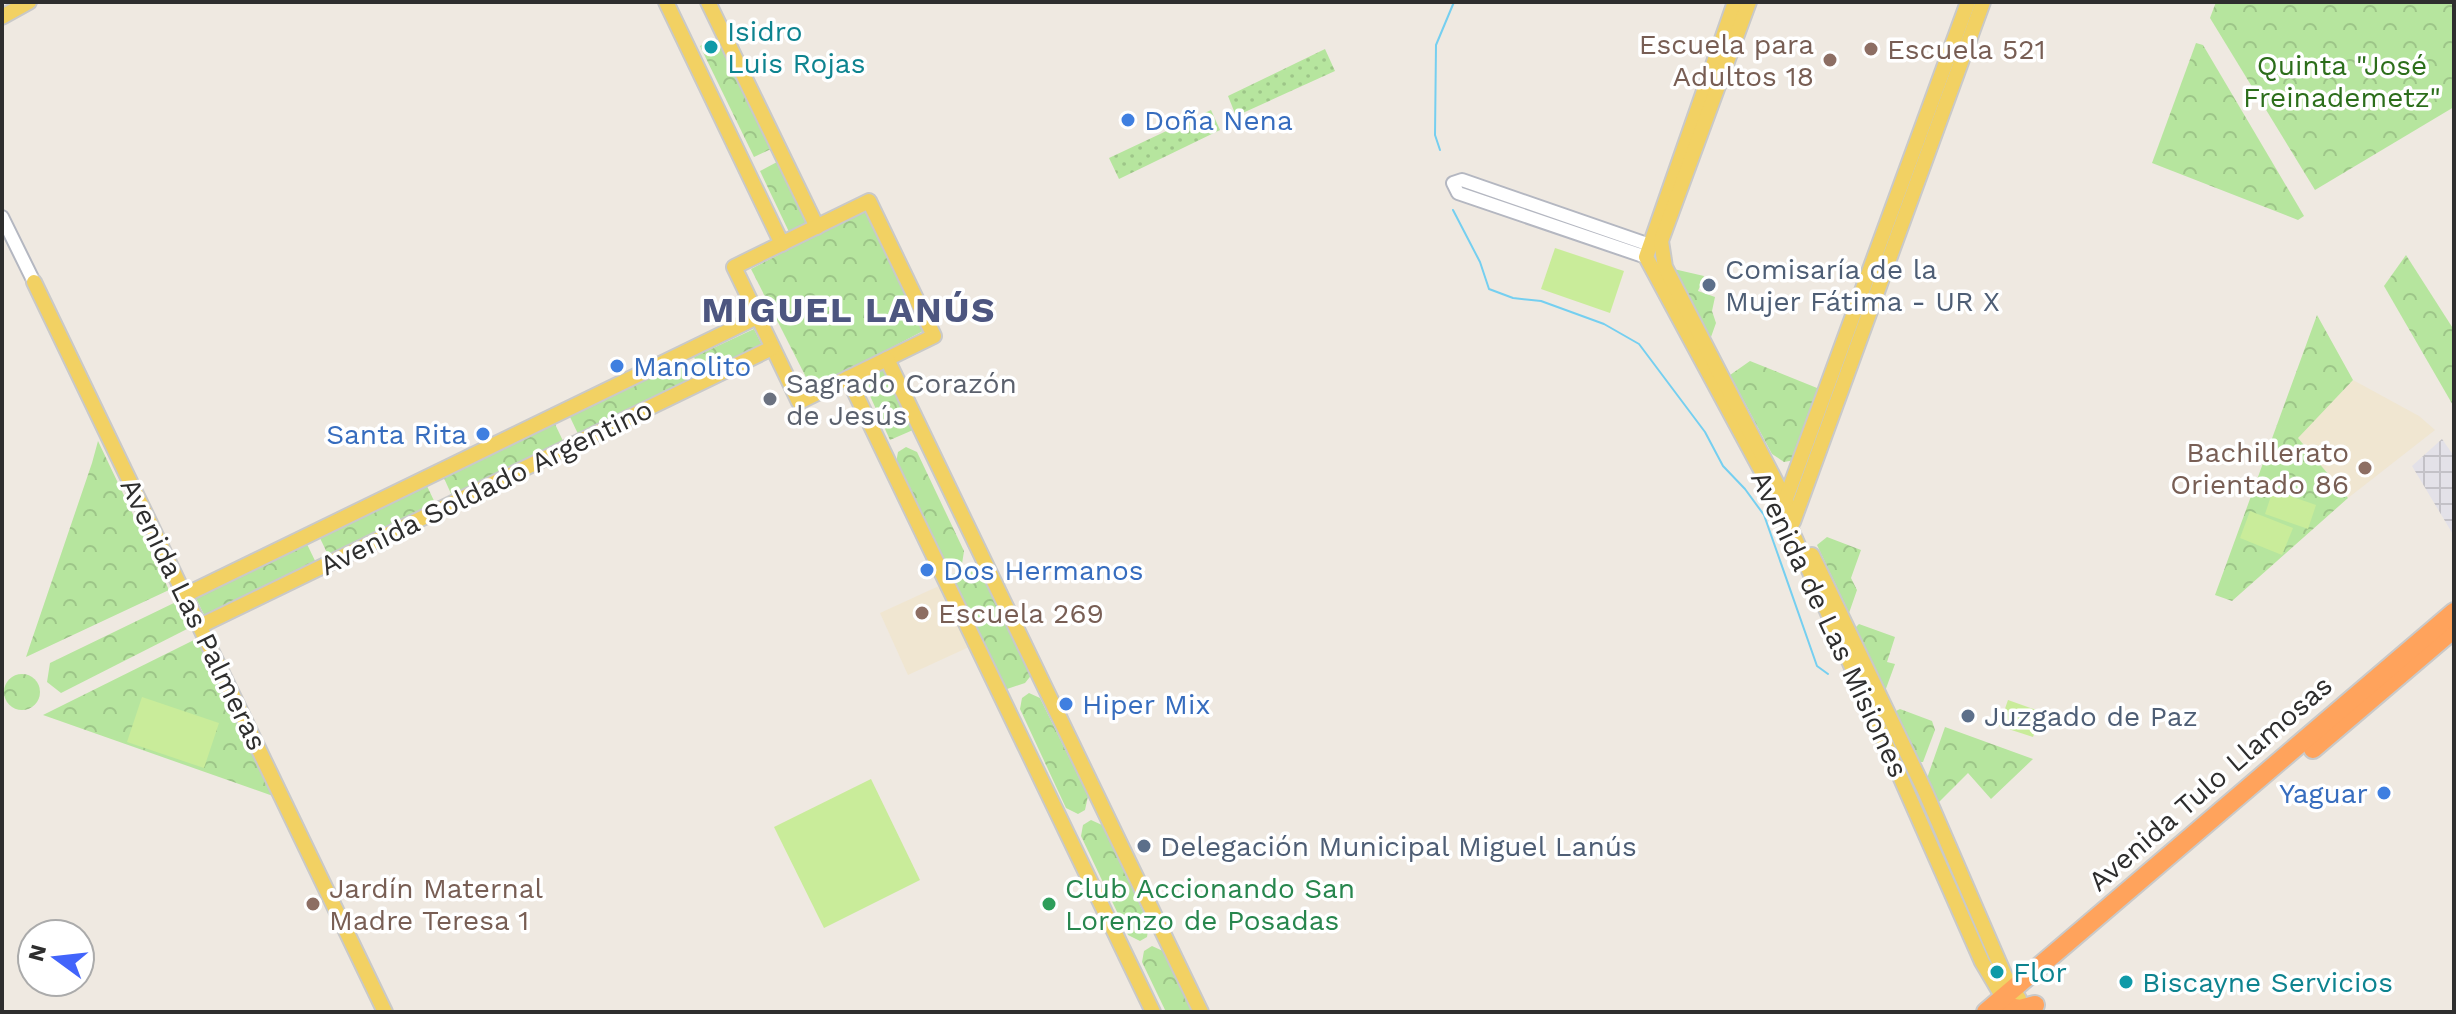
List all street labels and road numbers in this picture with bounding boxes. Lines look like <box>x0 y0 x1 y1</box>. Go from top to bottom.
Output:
street label: Avenida Soldado Argentino <box>315 392 658 582</box>
street label: Avenida de Las Misiones <box>1744 466 1915 783</box>
street label: Avenida Las Palmeras <box>113 473 274 755</box>
street label: Avenida Tulo Llamosas <box>2082 669 2339 898</box>

